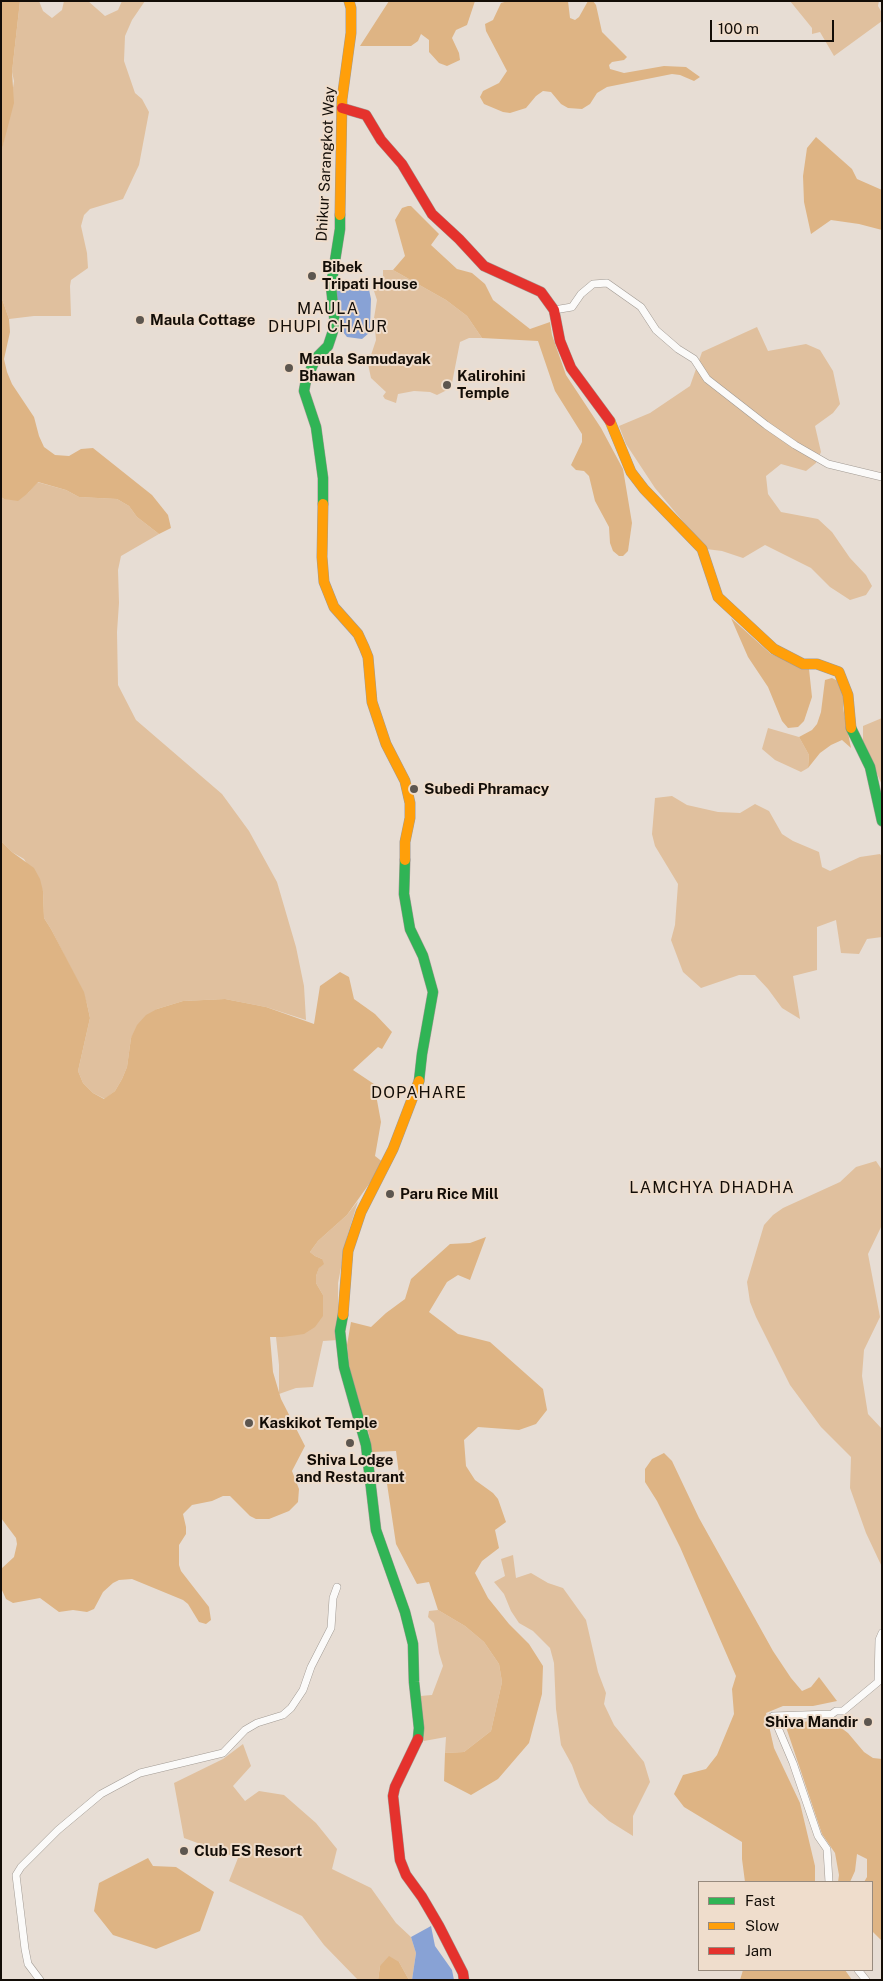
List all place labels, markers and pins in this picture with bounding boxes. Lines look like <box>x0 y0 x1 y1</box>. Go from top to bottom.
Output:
place label: Bibek Tripati House <box>322 258 418 293</box>
marker: Bibek Tripati House <box>306 270 318 282</box>
place label: Maula Cottage <box>150 311 255 329</box>
marker: Maula Cottage <box>134 314 146 326</box>
place label: Maula Samudayak Bhawan <box>299 350 431 385</box>
marker: Maula Samudayak Bhawan <box>283 362 295 374</box>
place label: Kalirohini Temple <box>457 367 526 402</box>
marker: Kalirohini Temple <box>441 379 453 391</box>
place label: Subedi Phramacy <box>424 780 549 798</box>
marker: Subedi Phramacy <box>408 783 420 795</box>
place label: Paru Rice Mill <box>400 1185 499 1203</box>
marker: Paru Rice Mill <box>384 1188 396 1200</box>
place label: Kaskikot Temple <box>259 1414 377 1432</box>
marker: Kaskikot Temple <box>243 1417 255 1429</box>
marker: Shiva Lodge and Restaurant <box>344 1437 356 1449</box>
place label: Shiva Lodge and Restaurant <box>295 1451 405 1486</box>
place label: Shiva Mandir <box>765 1713 858 1731</box>
marker: Shiva Mandir <box>862 1716 874 1728</box>
place label: Club ES Resort <box>194 1842 302 1860</box>
marker: Club ES Resort <box>178 1845 190 1857</box>

